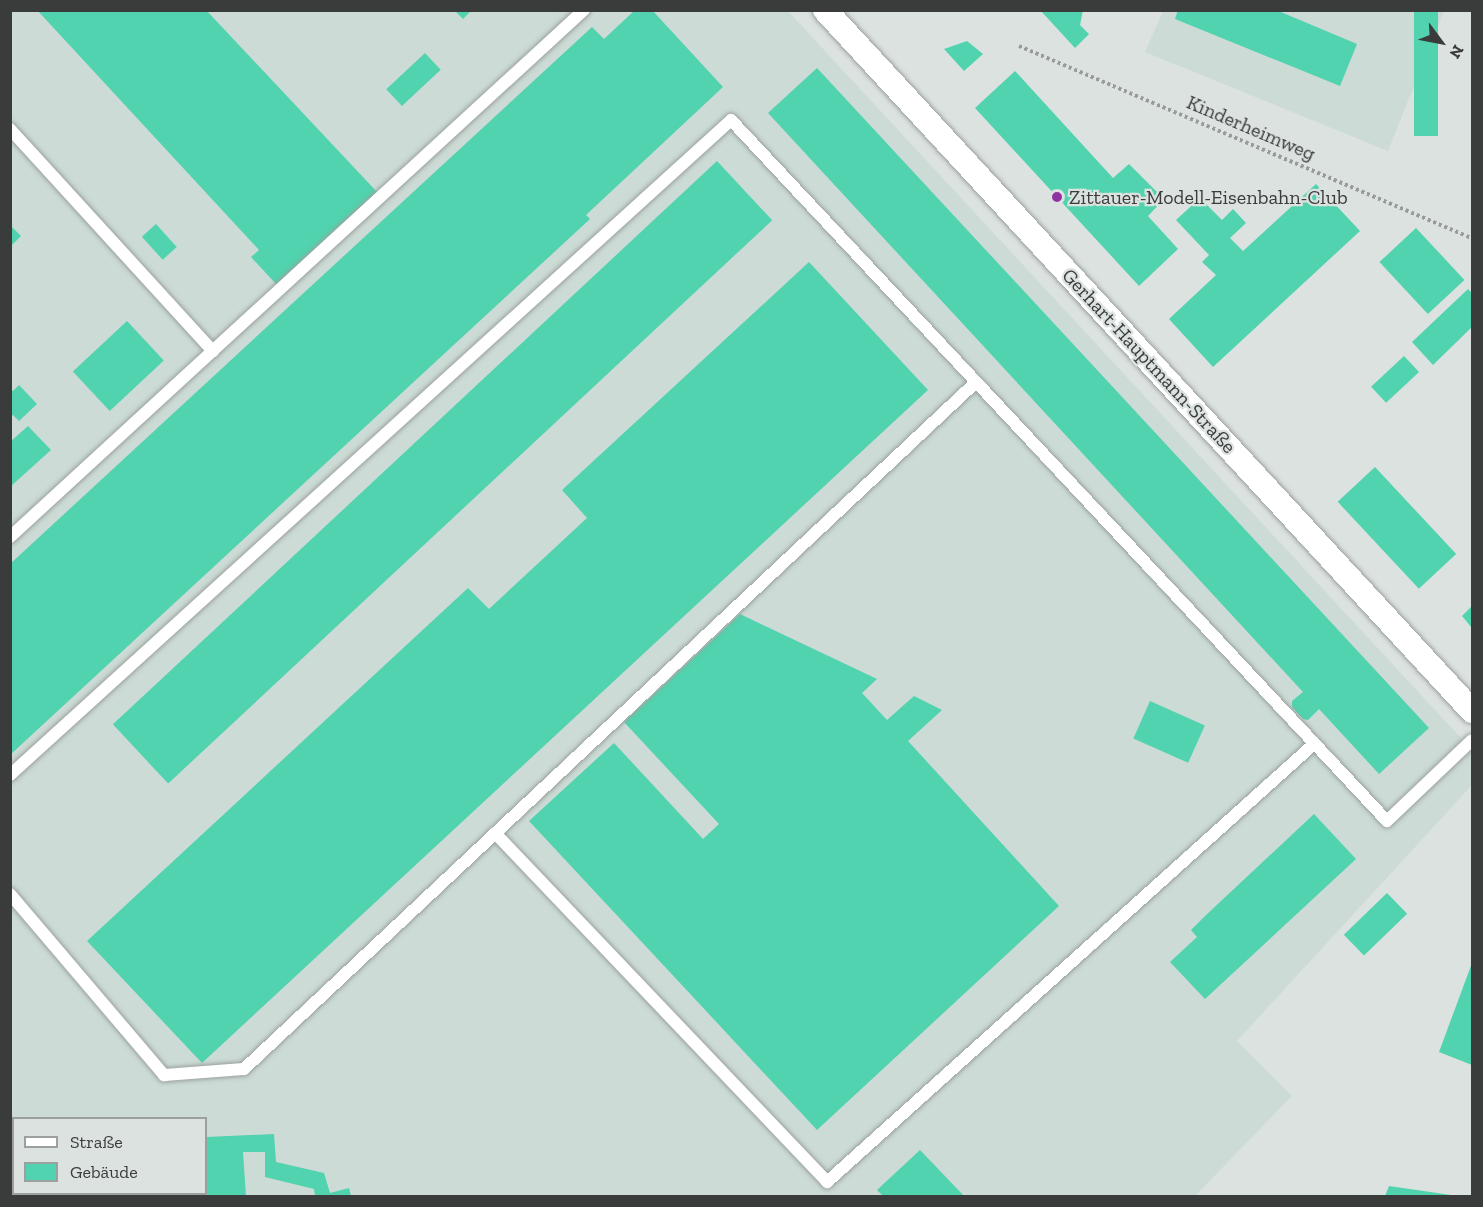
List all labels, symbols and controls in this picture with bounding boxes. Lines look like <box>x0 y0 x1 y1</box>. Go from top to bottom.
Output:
north arrow <box>1411 12 1471 72</box>
text: N <box>1445 42 1468 62</box>
street label: Kinderheimweg <box>1183 90 1319 166</box>
place label: Zittauer-Modell-Eisenbahn-Club <box>1069 185 1348 209</box>
marker: Zittauer-Modell-Eisenbahn-Club <box>1050 190 1064 204</box>
street label: Gerhart-Hauptmann-Straße <box>1057 264 1241 458</box>
legend <box>12 1117 207 1195</box>
text: Straße <box>70 1131 123 1153</box>
text: Gebäude <box>70 1161 138 1183</box>

